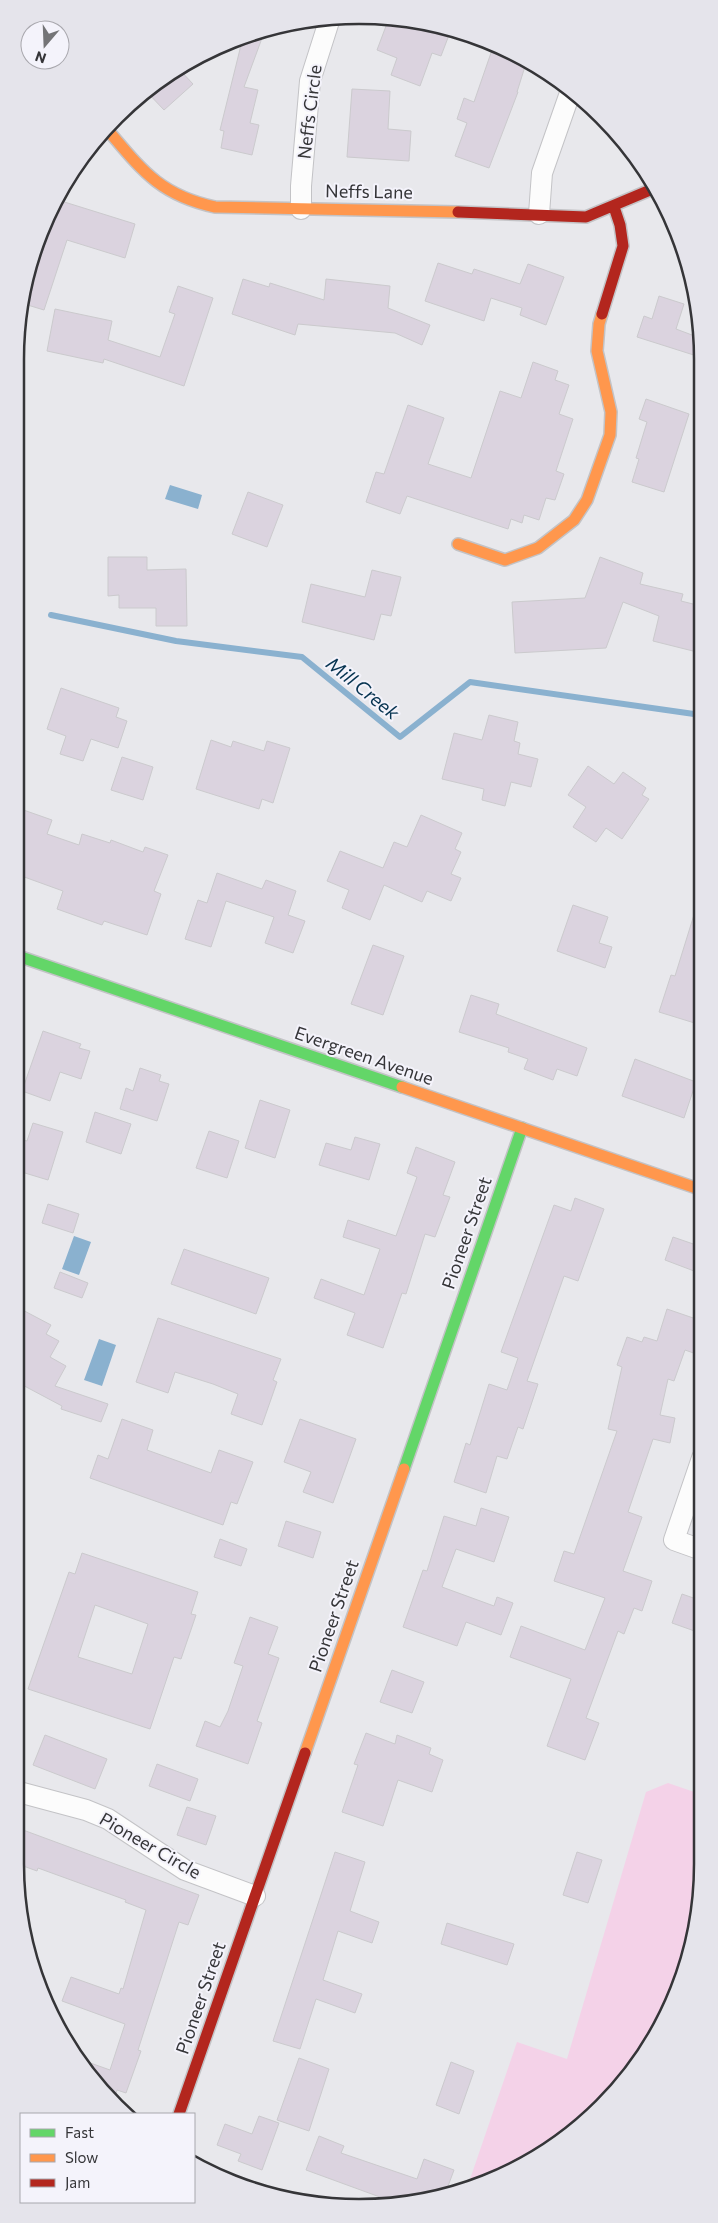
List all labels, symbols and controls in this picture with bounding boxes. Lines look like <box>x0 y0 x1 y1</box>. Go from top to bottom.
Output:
north arrow <box>20 20 70 70</box>
text: N <box>33 48 48 68</box>
street label: Neffs Circle <box>292 63 326 160</box>
street label: Neffs Lane <box>325 179 413 203</box>
water label: Mill Creek <box>322 651 405 724</box>
street label: Evergreen Avenue <box>292 1021 437 1089</box>
street label: Pioneer Street <box>437 1174 496 1292</box>
street label: Pioneer Street <box>304 1557 363 1675</box>
street label: Pioneer Circle <box>96 1807 205 1883</box>
street label: Pioneer Street <box>171 1939 230 2057</box>
legend <box>20 2113 195 2203</box>
text: Fast <box>65 2123 94 2141</box>
text: Slow <box>65 2148 98 2166</box>
text: Jam <box>65 2173 90 2191</box>

